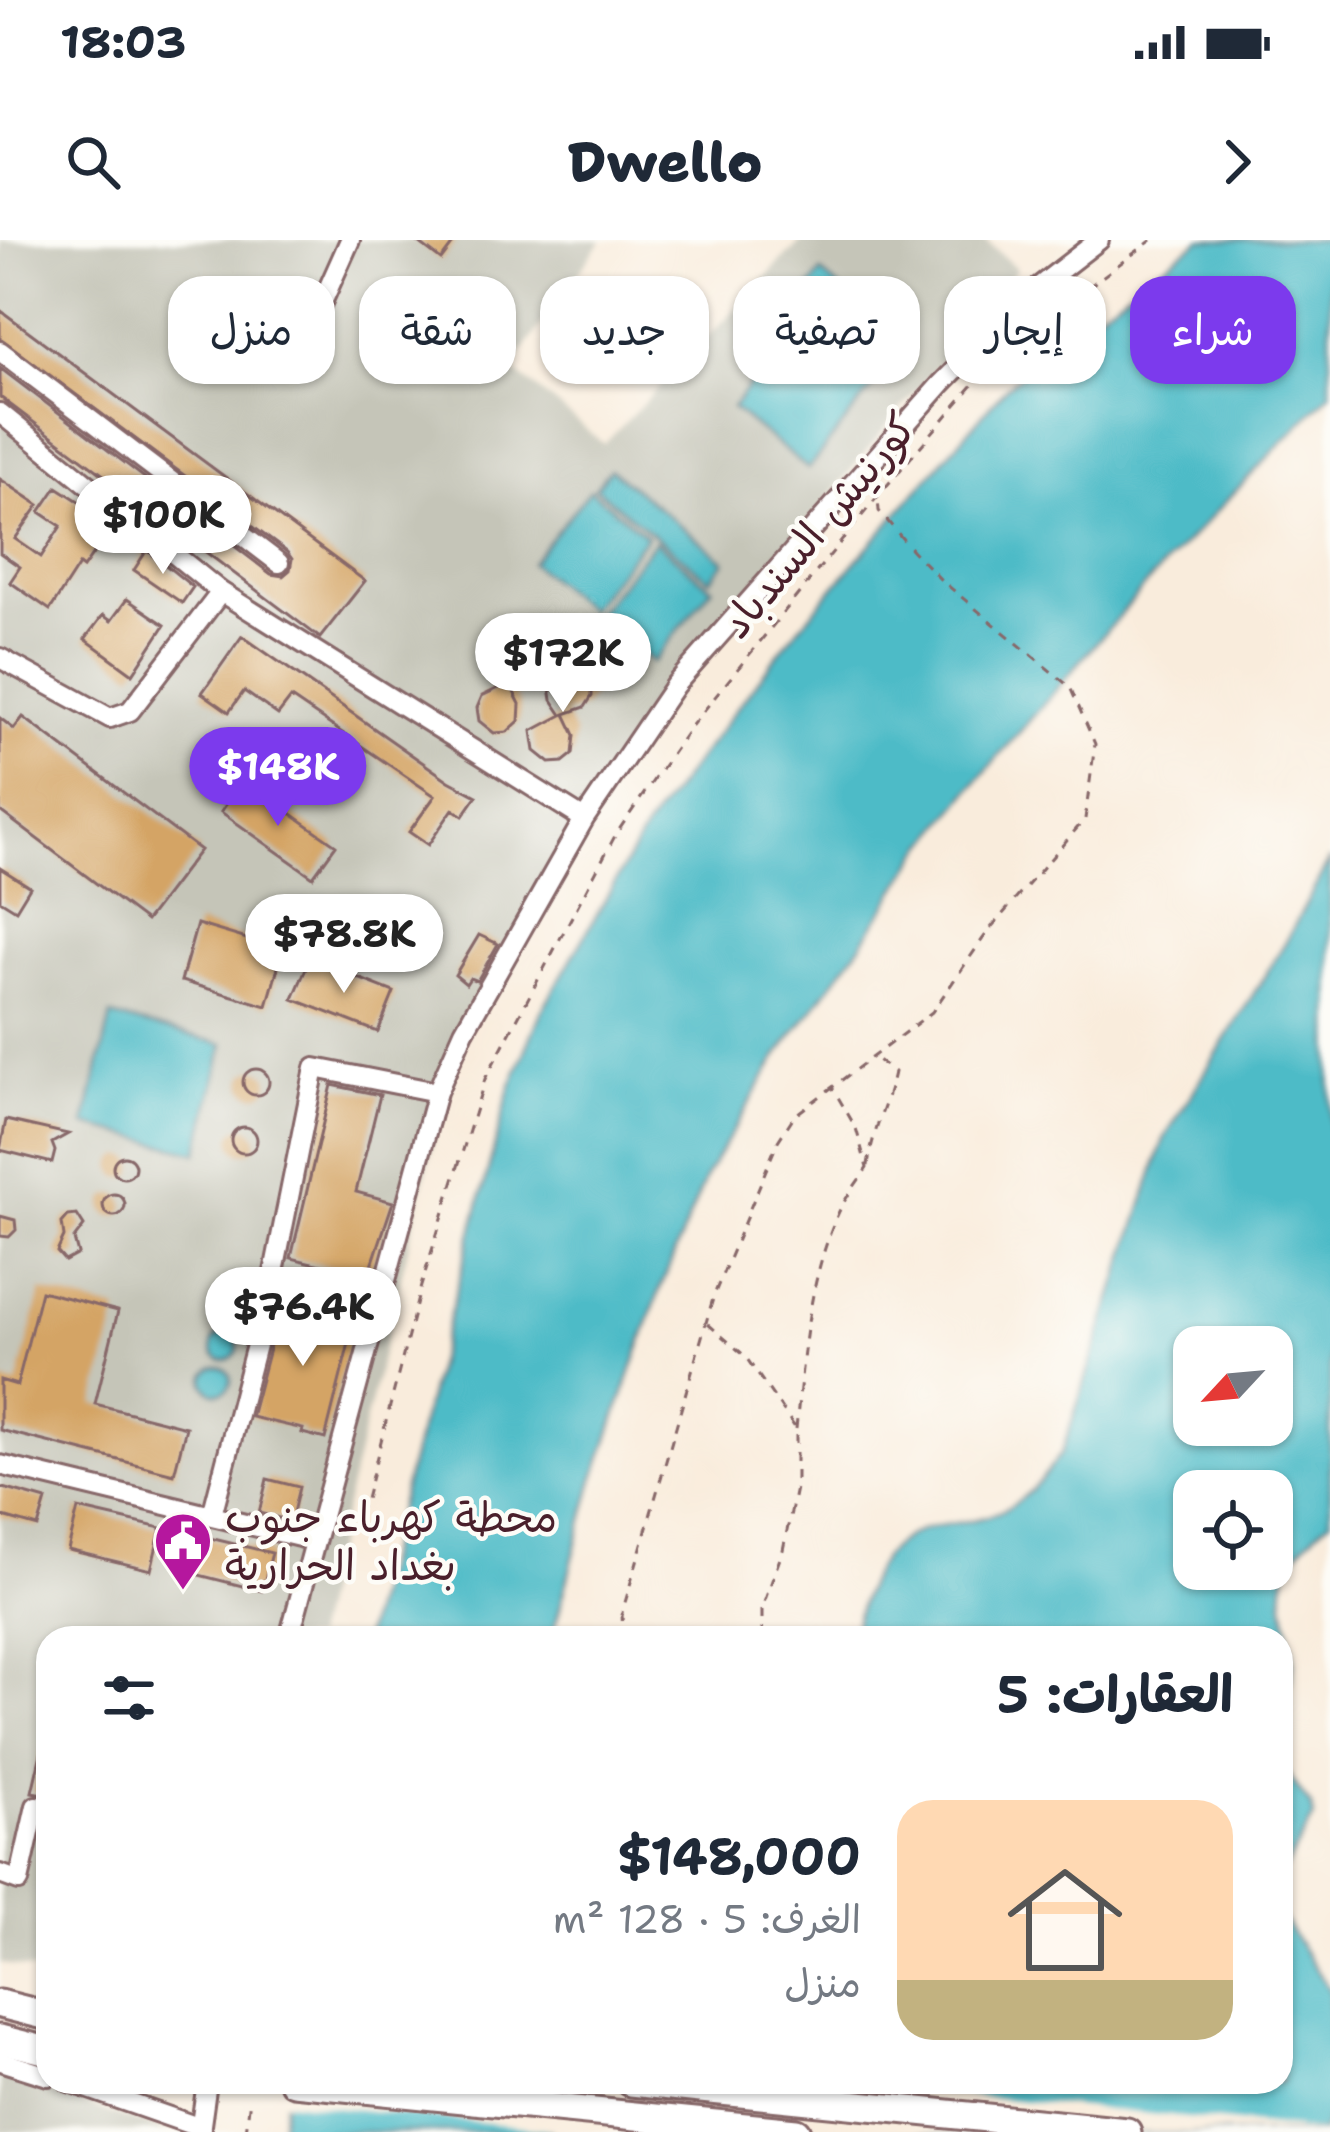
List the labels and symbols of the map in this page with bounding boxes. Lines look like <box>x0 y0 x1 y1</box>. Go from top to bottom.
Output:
street label: كورنيش السندباد <box>707 401 929 649</box>
pin: $100K <box>79 475 247 577</box>
pin: $172K <box>479 613 647 715</box>
pin: $148K <box>194 727 362 829</box>
pin: $78.8K <box>246 894 442 996</box>
pin: $76.4K <box>205 1267 401 1369</box>
north arrow <box>1173 1326 1293 1446</box>
place label: محطة كهرباء جنوب بغداد الحرارية <box>225 1489 557 1593</box>
public building icon: محطة كهرباء جنوب بغداد الحرارية <box>152 1510 214 1592</box>

